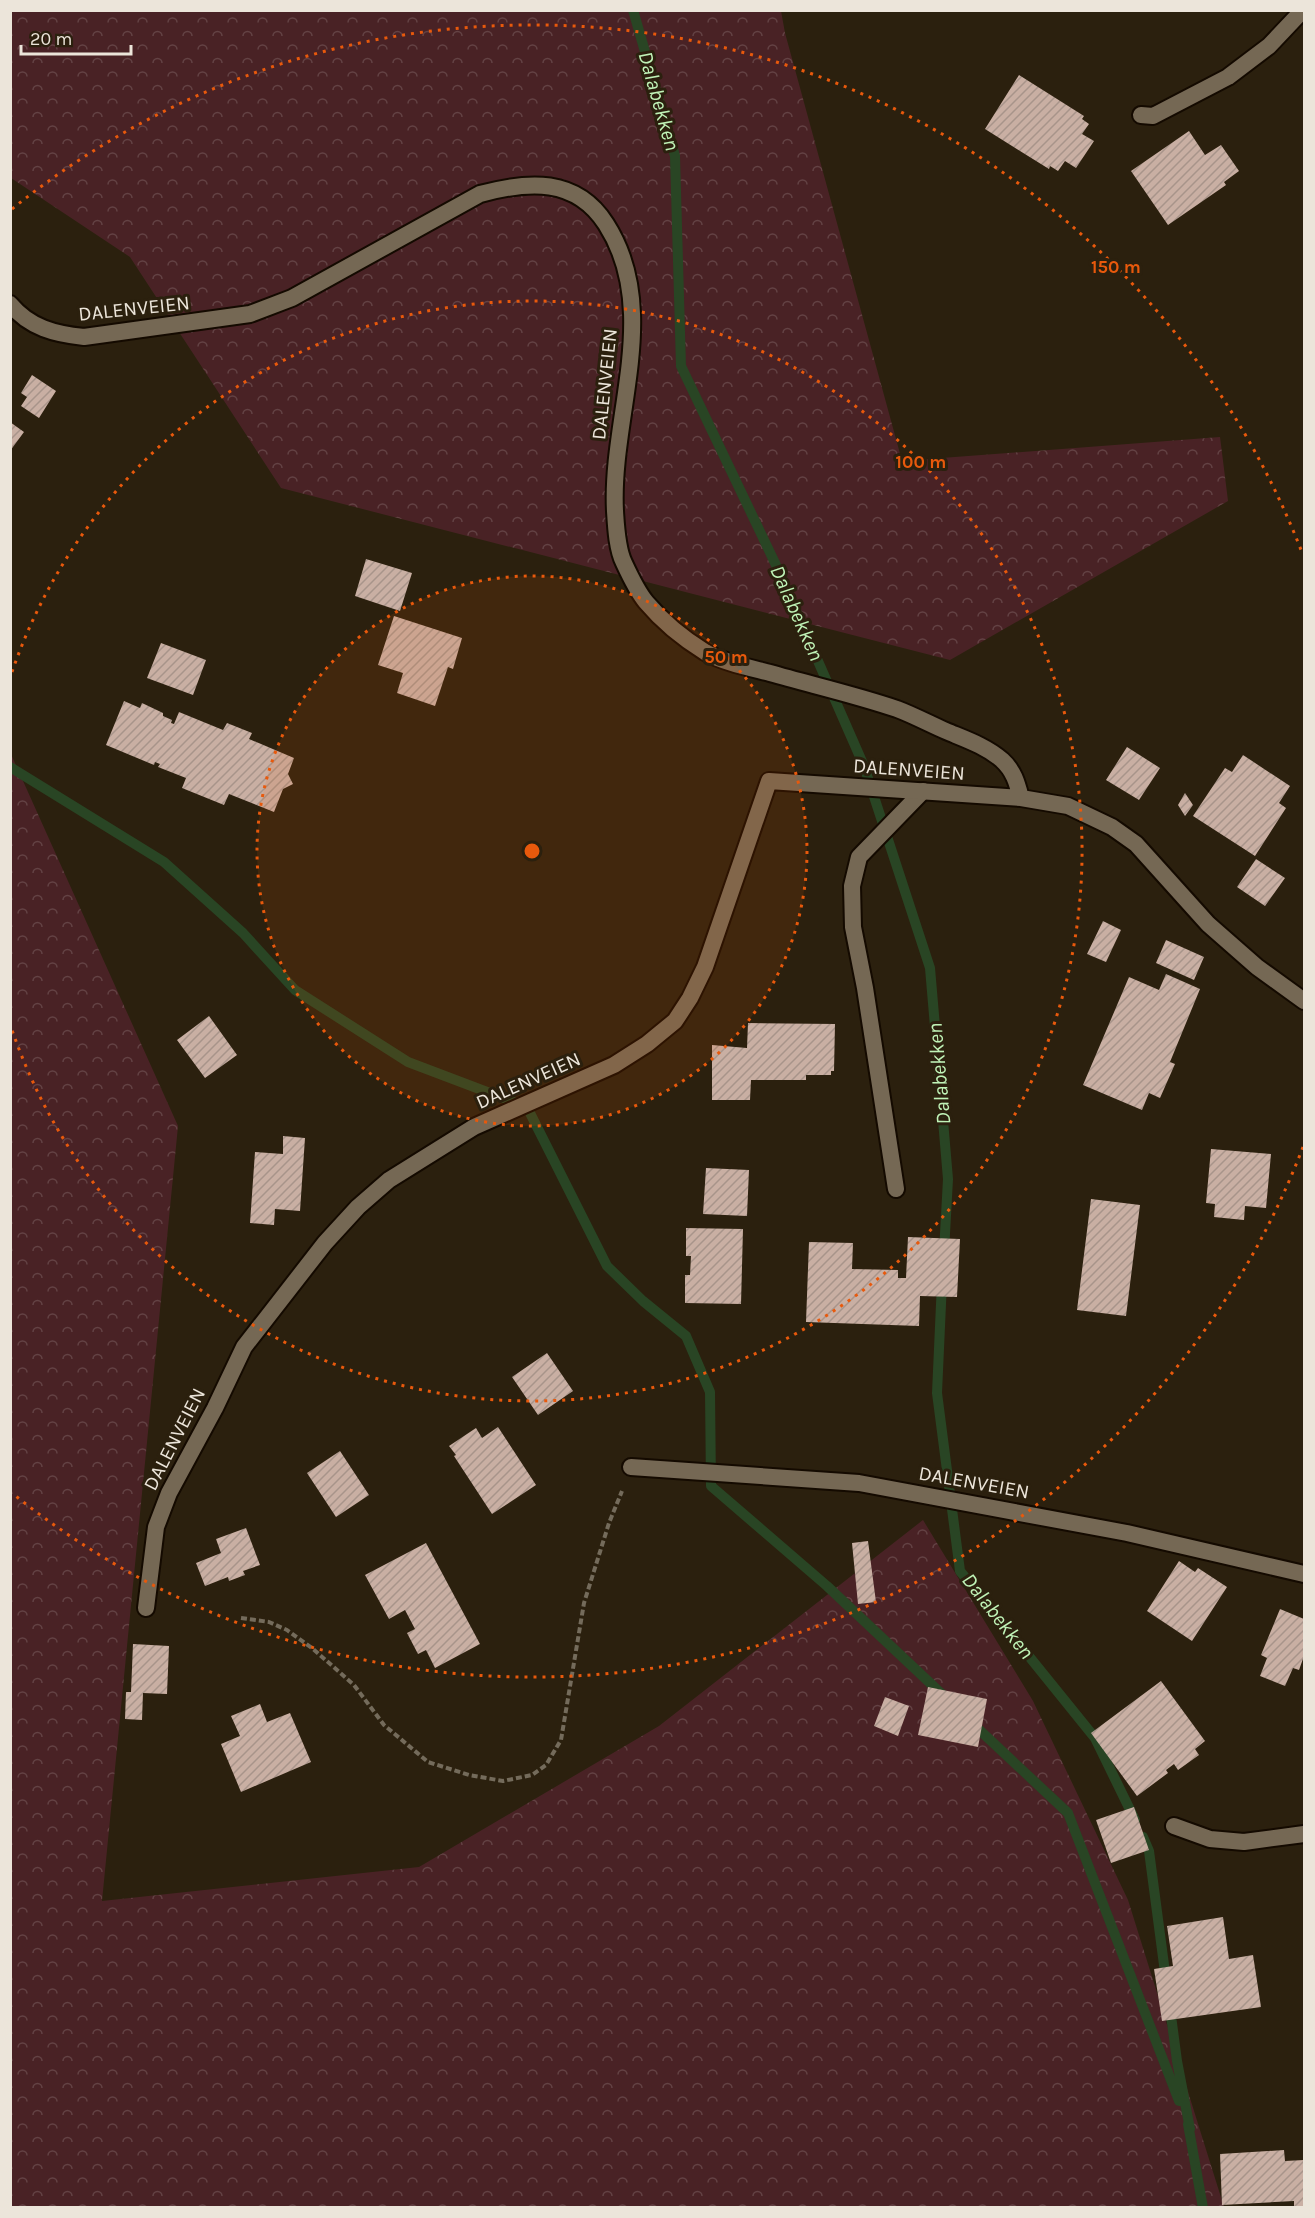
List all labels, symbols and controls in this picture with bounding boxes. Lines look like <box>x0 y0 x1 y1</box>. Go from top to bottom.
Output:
scale bar <box>21 18 130 56</box>
text: 20 m <box>30 28 72 50</box>
water label: Dalabekken <box>633 49 685 153</box>
text: 150 m <box>1091 256 1141 278</box>
street label: DALENVEIEN <box>77 291 191 326</box>
street label: DALENVEIEN <box>587 327 622 441</box>
text: 100 m <box>896 451 946 473</box>
water label: Dalabekken <box>765 561 829 665</box>
text: 50 m <box>704 646 748 668</box>
street label: DALENVEIEN <box>852 754 966 785</box>
centre of rings <box>522 841 542 861</box>
water label: Dalabekken <box>923 1022 955 1126</box>
street label: DALENVEIEN <box>472 1047 584 1114</box>
street label: DALENVEIEN <box>139 1384 210 1494</box>
street label: DALENVEIEN <box>917 1461 1031 1504</box>
water label: Dalabekken <box>957 1568 1039 1664</box>

